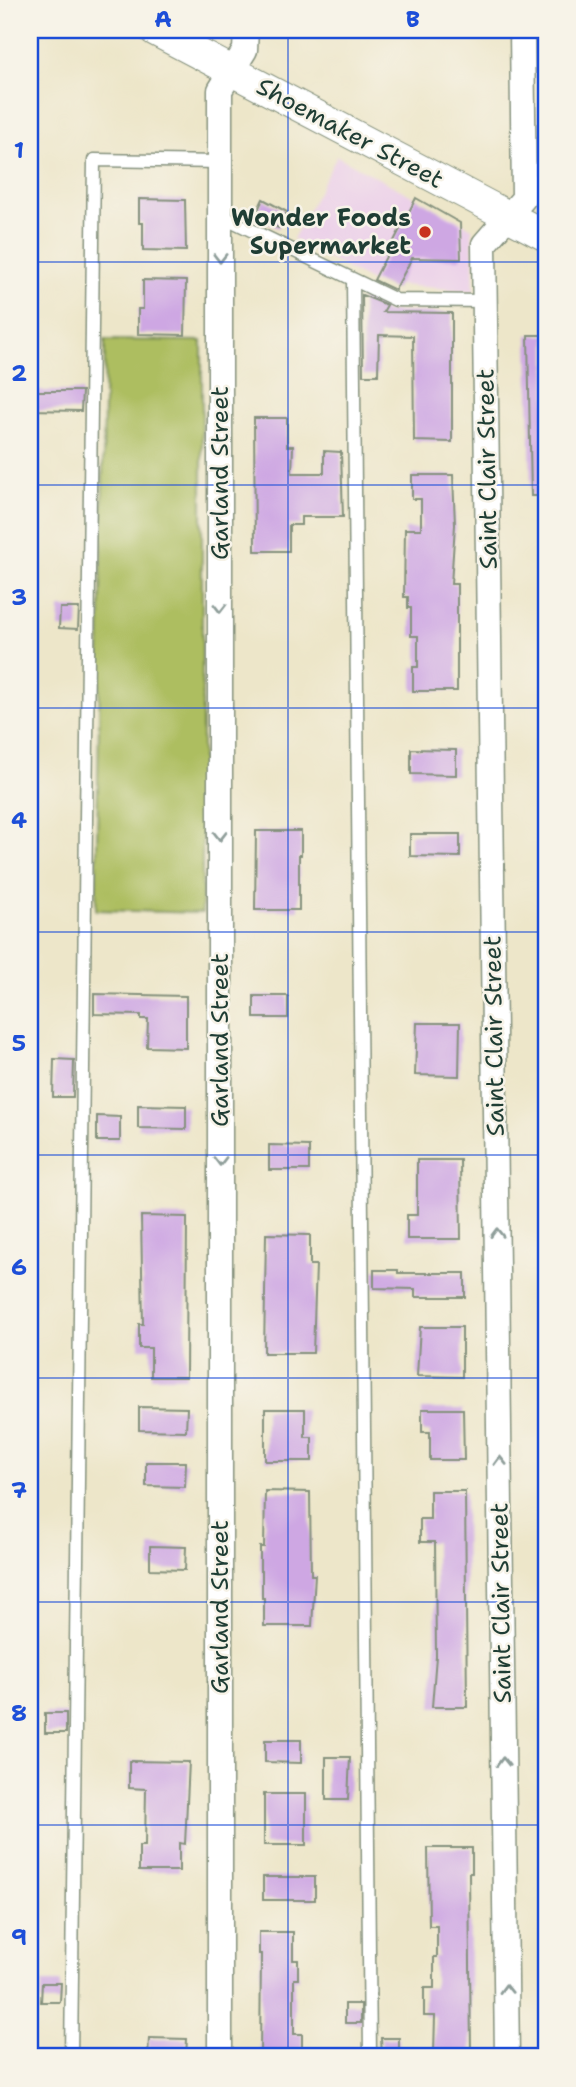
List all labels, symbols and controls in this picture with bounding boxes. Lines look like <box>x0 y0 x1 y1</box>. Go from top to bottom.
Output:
text: A <box>154 4 172 34</box>
text: B <box>406 4 420 34</box>
street label: Shoemaker Street <box>251 70 449 196</box>
text: 1 <box>14 135 24 165</box>
place label: Wonder Foods Supermarket <box>231 202 411 262</box>
marker: Wonder Foods Supermarket <box>417 224 433 240</box>
one-way arrow <box>212 254 228 264</box>
text: 2 <box>11 358 27 388</box>
street label: Saint Clair Street <box>469 368 505 570</box>
street label: Garland Street <box>204 386 236 560</box>
text: 3 <box>11 582 27 612</box>
one-way arrow <box>212 604 228 614</box>
text: 4 <box>11 805 27 835</box>
one-way arrow <box>212 831 228 842</box>
street label: Saint Clair Street <box>476 935 512 1137</box>
street label: Garland Street <box>204 953 236 1127</box>
text: 5 <box>12 1028 26 1058</box>
one-way arrow <box>212 1157 228 1167</box>
one-way arrow <box>489 1227 505 1238</box>
text: 6 <box>11 1252 27 1282</box>
one-way arrow <box>492 1455 508 1465</box>
text: 7 <box>11 1475 27 1505</box>
street label: Saint Clair Street <box>483 1502 519 1704</box>
street label: Garland Street <box>204 1520 236 1694</box>
text: 8 <box>11 1698 27 1728</box>
one-way arrow <box>496 1756 511 1767</box>
text: 9 <box>11 1922 27 1952</box>
one-way arrow <box>499 1983 514 1994</box>

